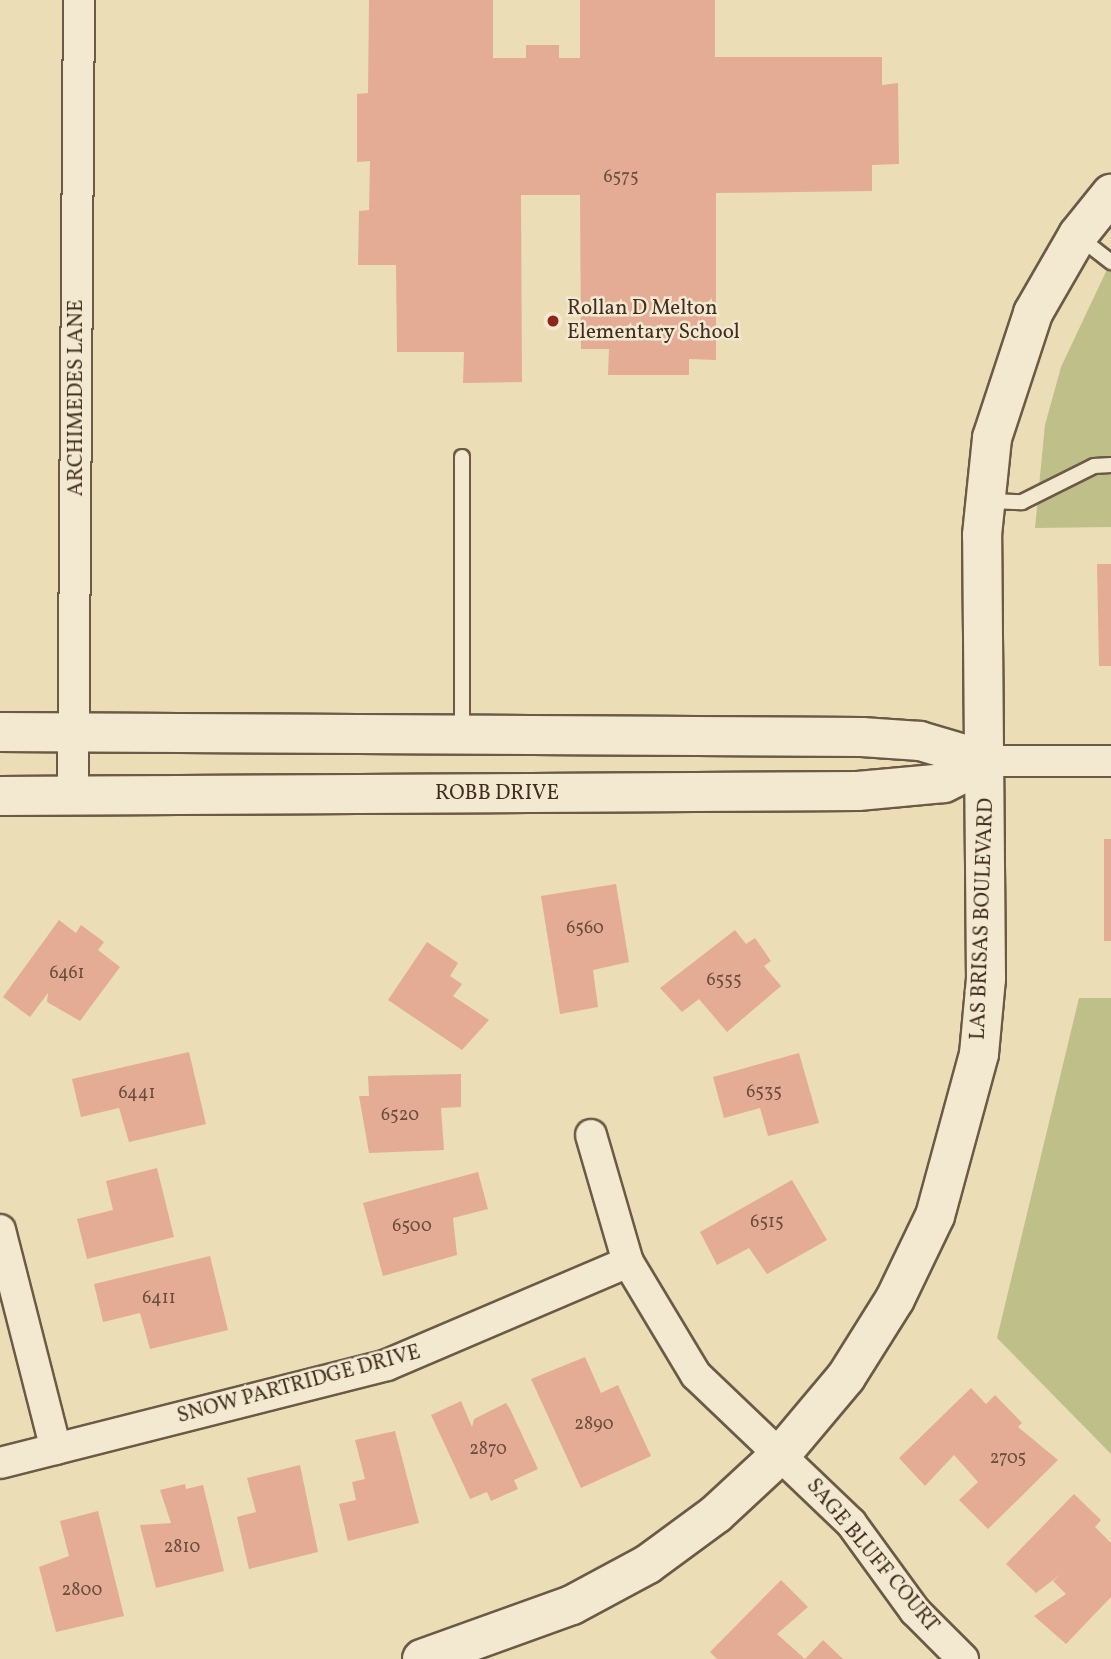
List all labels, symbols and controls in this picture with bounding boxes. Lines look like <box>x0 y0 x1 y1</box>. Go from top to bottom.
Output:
house number: 6575 <box>603 167 639 189</box>
place label: Rollan D Melton Elementary School <box>567 296 741 346</box>
street label: ARCHIMEDES LANE <box>64 300 90 496</box>
marker: Rollan D Melton Elementary School <box>545 313 561 329</box>
street label: ROBB DRIVE <box>435 781 559 807</box>
street label: LAS BRISAS BOULEVARD <box>966 798 1000 1040</box>
house number: 6560 <box>566 918 604 940</box>
house number: 6461 <box>49 963 85 985</box>
house number: 6555 <box>706 970 742 992</box>
house number: 6535 <box>746 1082 782 1104</box>
house number: 6441 <box>118 1083 156 1105</box>
house number: 6520 <box>381 1105 419 1127</box>
house number: 6515 <box>750 1212 784 1234</box>
house number: 6500 <box>392 1216 432 1238</box>
house number: 6411 <box>142 1288 176 1310</box>
street label: SNOW PARTRIDGE DRIVE <box>174 1340 424 1430</box>
house number: 2890 <box>574 1414 614 1436</box>
house number: 2870 <box>469 1439 507 1461</box>
house number: 2705 <box>990 1448 1026 1470</box>
street label: SAGE BLUFF COURT <box>800 1474 944 1638</box>
house number: 2810 <box>164 1537 200 1559</box>
house number: 2800 <box>62 1580 102 1602</box>

